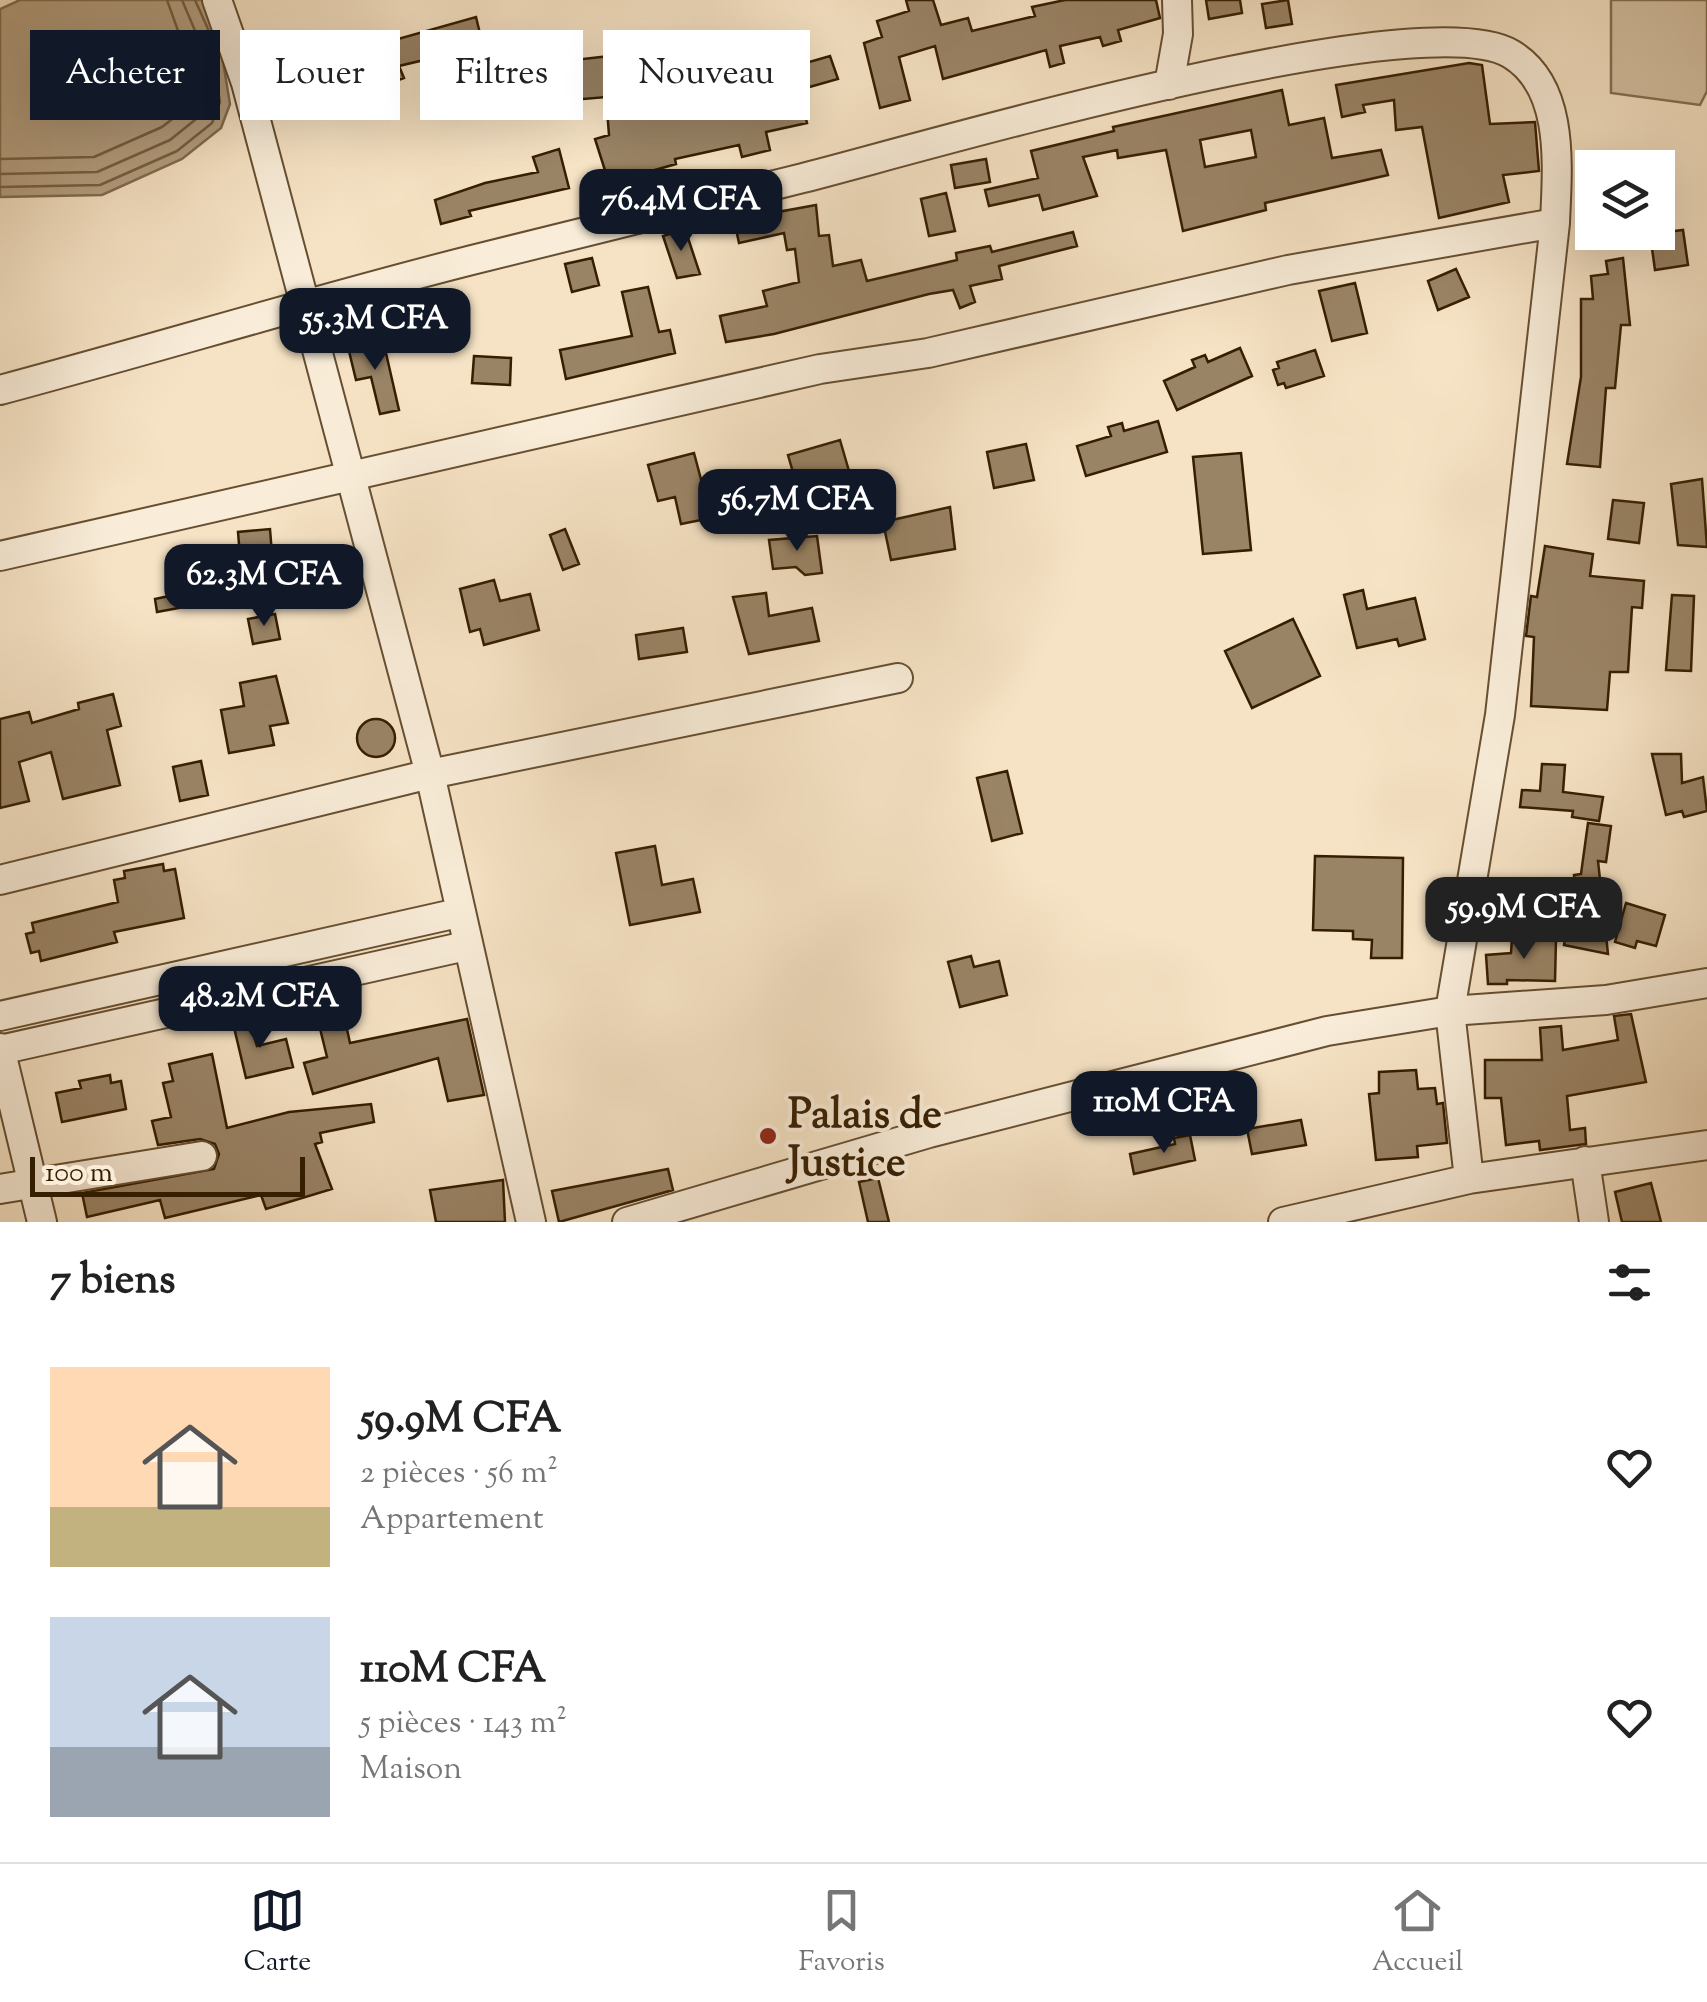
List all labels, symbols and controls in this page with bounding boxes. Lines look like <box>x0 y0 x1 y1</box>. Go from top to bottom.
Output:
chip: Acheter <box>30 30 220 120</box>
chip: Louer <box>240 30 400 120</box>
chip: Filtres <box>420 30 583 120</box>
chip: Nouveau <box>603 30 810 120</box>
map controls <box>1575 150 1675 250</box>
button: layers <box>1575 150 1675 250</box>
pin: 76.4M CFA <box>567 169 795 254</box>
text: 76.4M CFA <box>601 178 761 224</box>
pin: 55.3M CFA <box>261 288 489 373</box>
text: 55.3M CFA <box>301 297 449 343</box>
pin: 56.7M CFA <box>683 469 911 554</box>
text: 56.7M CFA <box>720 478 874 524</box>
pin: 62.3M CFA <box>150 544 378 629</box>
text: 62.3M CFA <box>186 553 342 599</box>
pin: 59.9M CFA <box>1410 877 1638 962</box>
text: 59.9M CFA <box>1447 886 1601 932</box>
pin: 48.2M CFA <box>146 966 374 1051</box>
text: 48.2M CFA <box>181 975 339 1021</box>
pin: 110M CFA <box>1061 1071 1267 1156</box>
text: 110M CFA <box>1093 1080 1235 1126</box>
place label: Palais de Justice <box>785 1087 942 1195</box>
marker: Palais de Justice <box>757 1125 779 1147</box>
scale bar <box>30 1152 305 1196</box>
text: 100 m <box>45 1154 113 1194</box>
text: 7 biens <box>50 1252 176 1312</box>
icon: filters <box>1602 1255 1657 1310</box>
text: 59.9M CFA <box>360 1391 561 1451</box>
icon: home <box>130 1407 250 1527</box>
icon: heart <box>1602 1440 1657 1495</box>
text: 2 pièces · 56 m² <box>360 1451 558 1497</box>
text: Appartement <box>360 1497 544 1543</box>
text: 110M CFA <box>360 1641 546 1701</box>
icon: home <box>130 1657 250 1777</box>
icon: heart <box>1602 1690 1657 1745</box>
text: 5 pièces · 143 m² <box>360 1701 567 1747</box>
text: Maison <box>360 1747 462 1793</box>
tab: Carte <box>244 1883 311 1983</box>
tab: Favoris <box>798 1883 885 1983</box>
tab: Accueil <box>1372 1883 1463 1983</box>

